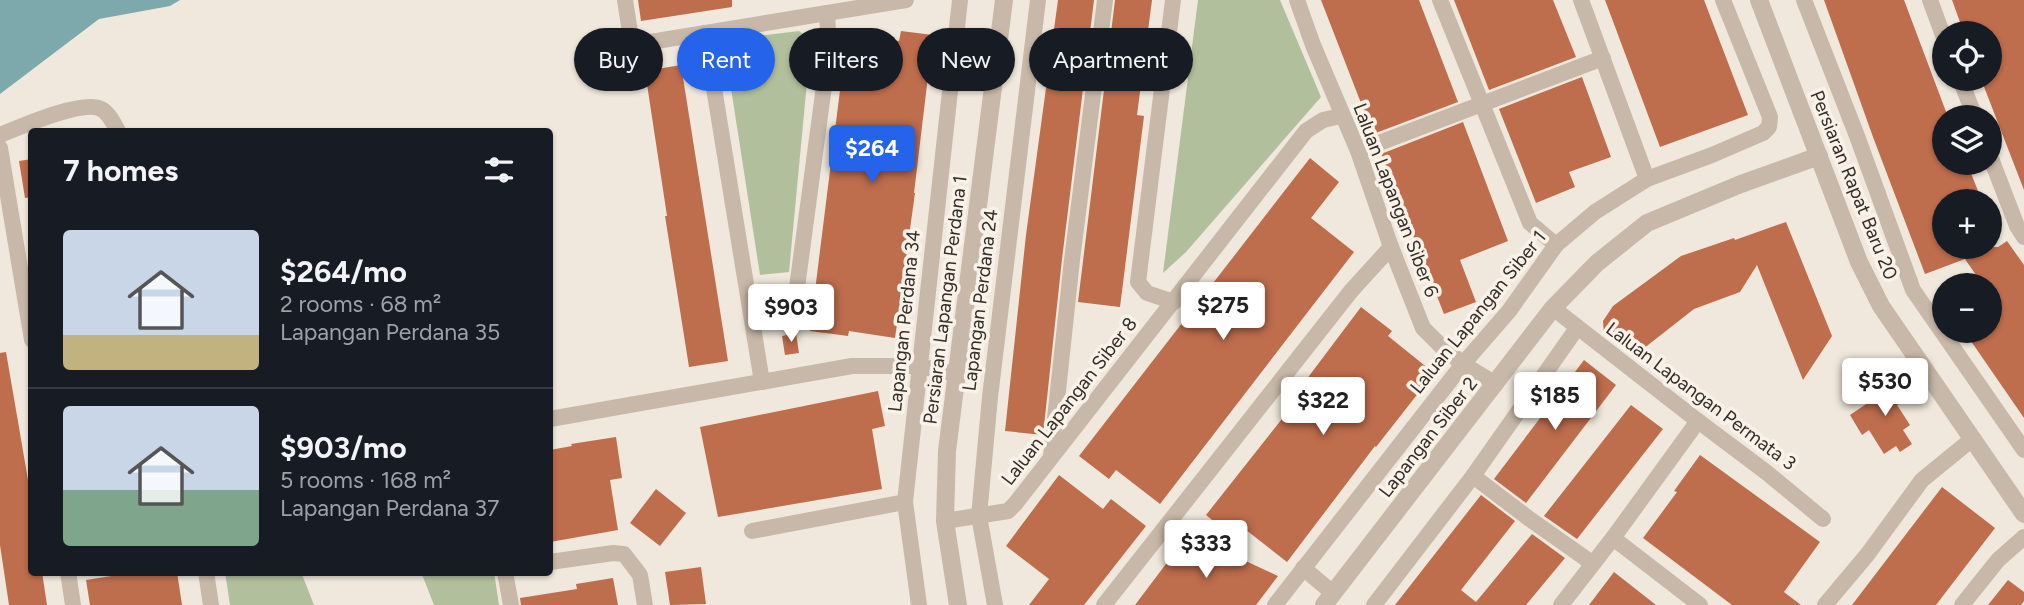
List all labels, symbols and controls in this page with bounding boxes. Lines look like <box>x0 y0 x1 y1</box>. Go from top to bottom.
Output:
map controls <box>1932 21 2002 343</box>
button: locate <box>1932 21 2002 91</box>
chip: Buy <box>574 28 663 91</box>
chip: Rent <box>677 28 775 91</box>
chip: Filters <box>789 28 903 91</box>
chip: New <box>917 28 1015 91</box>
chip: Apartment <box>1029 28 1193 91</box>
street label: Persiaran Rapat Baru 20 <box>1805 87 1903 283</box>
street label: Laluan Lapangan Siber 6 <box>1348 100 1444 301</box>
button: layers <box>1932 105 2002 175</box>
pin: $264 <box>831 125 913 185</box>
text: $264 <box>845 134 899 162</box>
icon: filters <box>480 151 518 189</box>
text: 7 homes <box>63 152 178 189</box>
street label: Persiaran Lapangan Perdana 1 <box>918 174 972 426</box>
button: + <box>1932 189 2002 259</box>
street label: Lapangan Perdana 24 <box>957 208 1003 392</box>
street label: Laluan Lapangan Siber 1 <box>1405 226 1551 398</box>
street label: Lapangan Perdana 34 <box>883 229 925 413</box>
text: $264/mo <box>280 253 407 290</box>
icon: home <box>119 258 203 342</box>
button: − <box>1932 273 2002 343</box>
pin: $275 <box>1182 282 1264 342</box>
pin: $903 <box>750 284 832 344</box>
text: 2 rooms · 68 m² <box>280 290 441 318</box>
text: $275 <box>1197 291 1249 319</box>
text: $903 <box>764 293 818 321</box>
street label: Laluan Lapangan Siber 8 <box>996 312 1142 490</box>
street label: Laluan Lapangan Permata 3 <box>1601 317 1801 475</box>
text: Lapangan Perdana 35 <box>280 318 500 346</box>
pin: $530 <box>1844 358 1926 418</box>
text: $530 <box>1858 367 1912 395</box>
street label: Lapangan Siber 2 <box>1374 372 1482 502</box>
pin: $185 <box>1514 372 1596 432</box>
pin: $322 <box>1282 378 1364 437</box>
text: $185 <box>1530 381 1580 409</box>
text: $322 <box>1297 386 1349 414</box>
text: $903/mo <box>280 429 407 466</box>
icon: home <box>119 434 203 518</box>
text: 5 rooms · 168 m² <box>280 466 451 494</box>
text: Lapangan Perdana 37 <box>280 494 499 522</box>
pin: $333 <box>1165 520 1247 580</box>
text: $333 <box>1180 529 1232 557</box>

